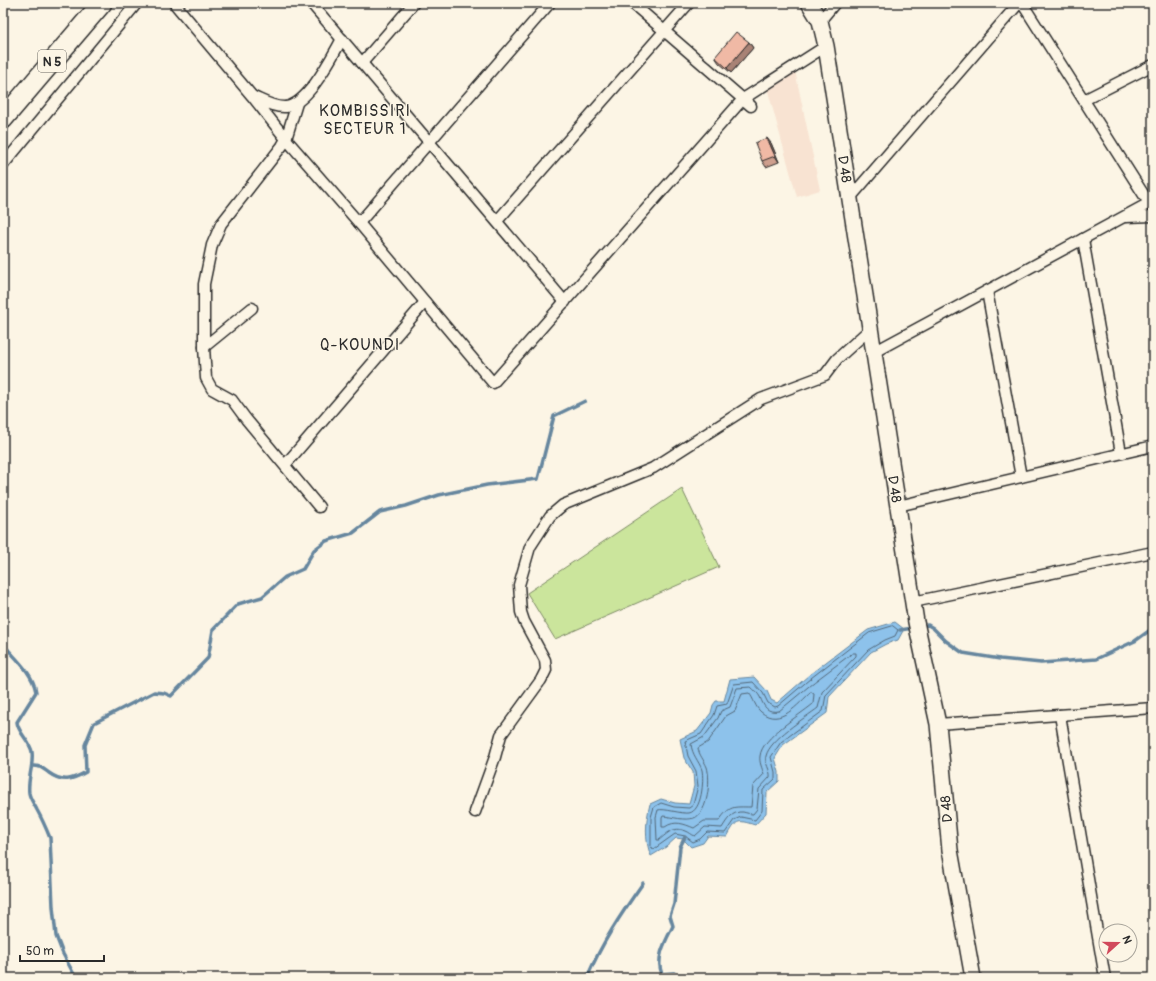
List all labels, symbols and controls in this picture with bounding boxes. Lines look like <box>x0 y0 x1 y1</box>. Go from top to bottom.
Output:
road number: N 5 <box>38 50 66 72</box>
district label: KOMBISSIRI SECTEUR 1 <box>319 101 411 139</box>
street label: D 48 <box>834 154 855 184</box>
district label: Q-KOUNDI <box>320 335 400 355</box>
street label: D 48 <box>884 474 905 504</box>
street label: D 48 <box>937 795 956 823</box>
north arrow <box>1098 923 1138 963</box>
text: N <box>1119 934 1134 946</box>
scale bar <box>20 937 104 963</box>
text: 50 m <box>26 944 54 959</box>

